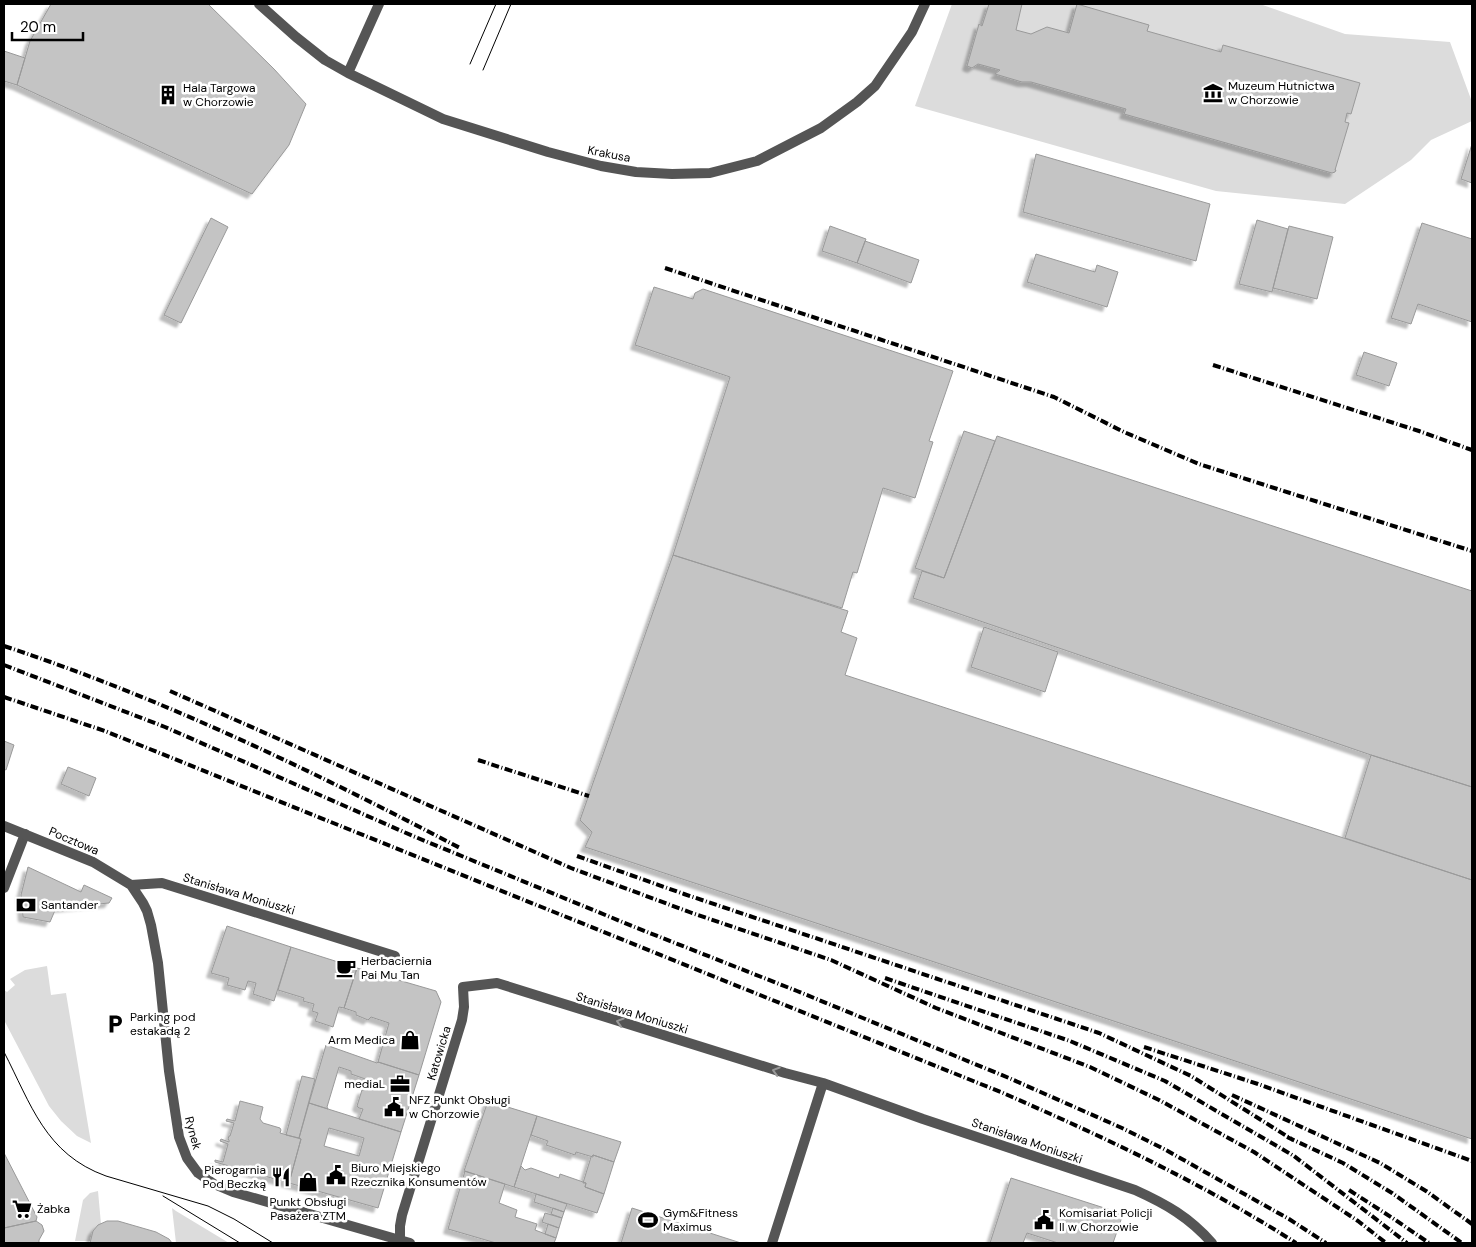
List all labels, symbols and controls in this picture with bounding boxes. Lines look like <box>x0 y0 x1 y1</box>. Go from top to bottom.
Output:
scale bar <box>12 10 84 42</box>
text: 20 m <box>20 17 56 37</box>
place label: Muzeum Hutnictwa w Chorzowie <box>1228 78 1334 108</box>
place label: Hala Targowa w Chorzowie <box>183 80 256 110</box>
museum icon: Muzeum Hutnictwa w Chorzowie <box>1202 82 1224 104</box>
building icon: Hala Targowa w Chorzowie <box>157 84 179 106</box>
street label: Krakusa <box>586 142 632 166</box>
street label: Pocztowa <box>46 823 102 859</box>
street label: Stanisława Moniuszki <box>181 869 297 919</box>
bank icon: Santander <box>15 894 37 916</box>
place label: Santander <box>41 897 99 913</box>
place label: Herbaciernia Pai Mu Tan <box>361 953 432 983</box>
cafe icon: Herbaciernia Pai Mu Tan <box>335 957 357 979</box>
street label: Stanisława Moniuszki <box>574 988 690 1038</box>
place label: Parking pod estakadą 2 <box>130 1009 196 1039</box>
parking icon: Parking pod estakadą 2 <box>104 1013 126 1035</box>
one-way arrow <box>617 1018 625 1028</box>
street label: Katowicka <box>423 1024 455 1082</box>
shop icon: Arm Medica <box>399 1029 421 1051</box>
place label: Arm Medica <box>328 1032 395 1048</box>
one-way arrow <box>772 1066 780 1076</box>
office icon: mediaL <box>389 1073 411 1095</box>
place label: mediaL <box>344 1076 385 1092</box>
place label: NFZ Punkt Obsługi w Chorzowie <box>409 1092 510 1122</box>
public building icon: NFZ Punkt Obsługi w Chorzowie <box>383 1096 405 1118</box>
street label: Stanisława Moniuszki <box>969 1114 1085 1168</box>
street label: Rynek <box>181 1115 205 1151</box>
place label: Biuro Miejskiego Rzecznika Konsumentów <box>351 1160 487 1190</box>
place label: Pierogarnia Pod Beczką <box>203 1162 266 1192</box>
public building icon: Biuro Miejskiego Rzecznika Konsumentów <box>325 1164 347 1186</box>
restaurant icon: Pierogarnia Pod Beczką <box>270 1166 292 1188</box>
shop icon: Punkt Obsługi Pasażera ZTM <box>297 1171 319 1193</box>
place label: Punkt Obsługi Pasażera ZTM <box>270 1194 347 1224</box>
supermarket icon: Żabka <box>11 1198 33 1220</box>
place label: Żabka <box>37 1201 70 1217</box>
place label: Gym&Fitness Maximus <box>663 1205 738 1235</box>
place label: Komisariat Policji II w Chorzowie <box>1059 1205 1152 1235</box>
sports icon: Gym&Fitness Maximus <box>637 1209 659 1231</box>
public building icon: Komisariat Policji II w Chorzowie <box>1033 1209 1055 1231</box>

